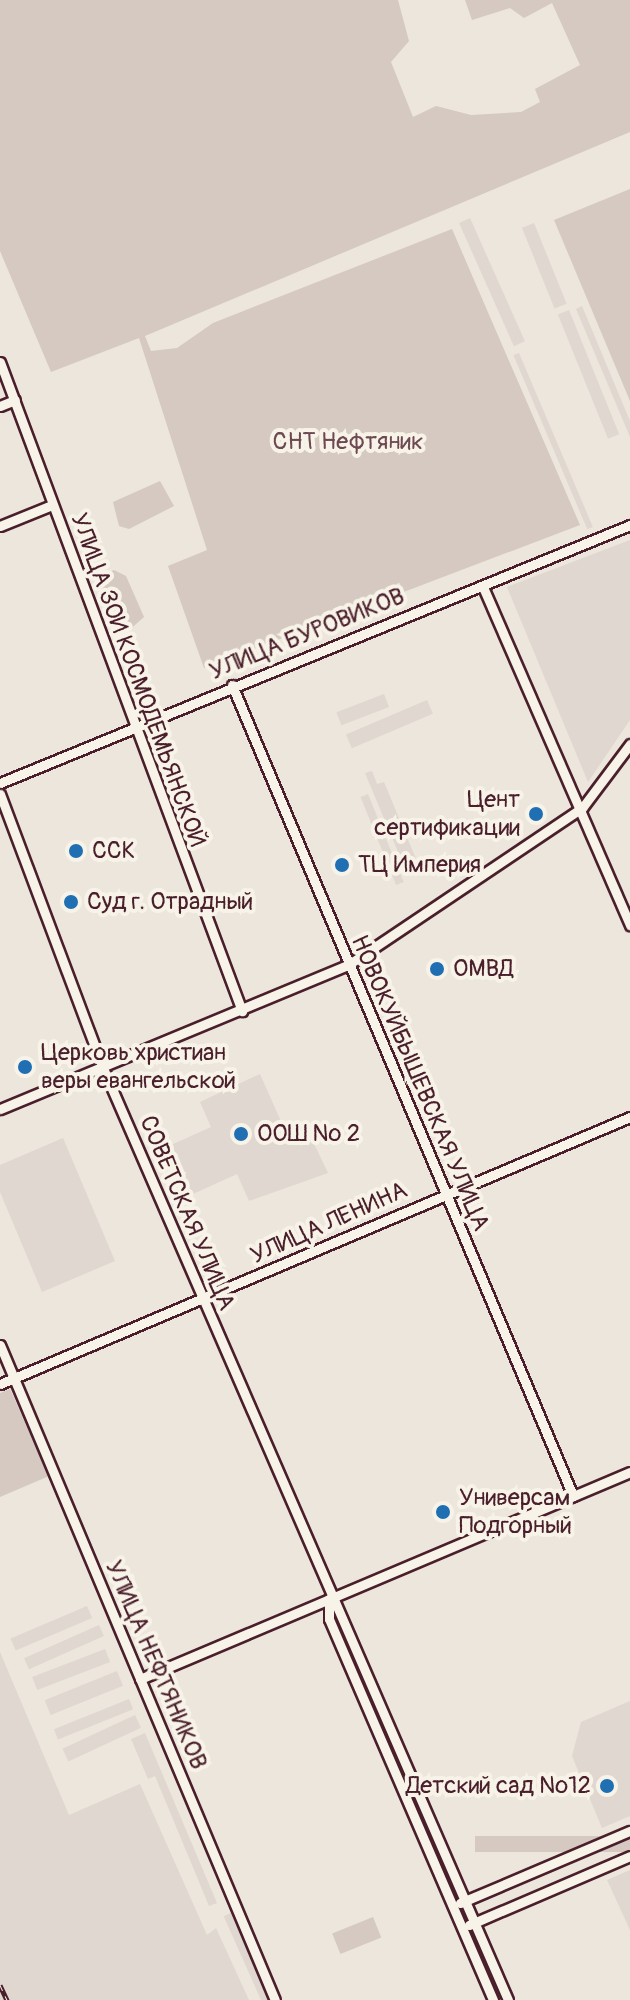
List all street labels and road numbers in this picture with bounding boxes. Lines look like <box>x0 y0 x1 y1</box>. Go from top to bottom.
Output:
street label: УЛИЦА ЗОИ КОСМОДЕМЬЯНСКОЙ <box>64 509 212 851</box>
street label: УЛИЦА БУРОВИКОВ <box>205 582 409 686</box>
street label: НОВОКУЙБЫШЕВСКАЯ УЛИЦА <box>345 931 495 1235</box>
street label: СОВЕТСКАЯ УЛИЦА <box>133 1111 241 1315</box>
street label: УЛИЦА ЛЕНИНА <box>246 1176 412 1270</box>
street label: УЛИЦА НЕФТЯНИКОВ <box>99 1556 213 1774</box>

